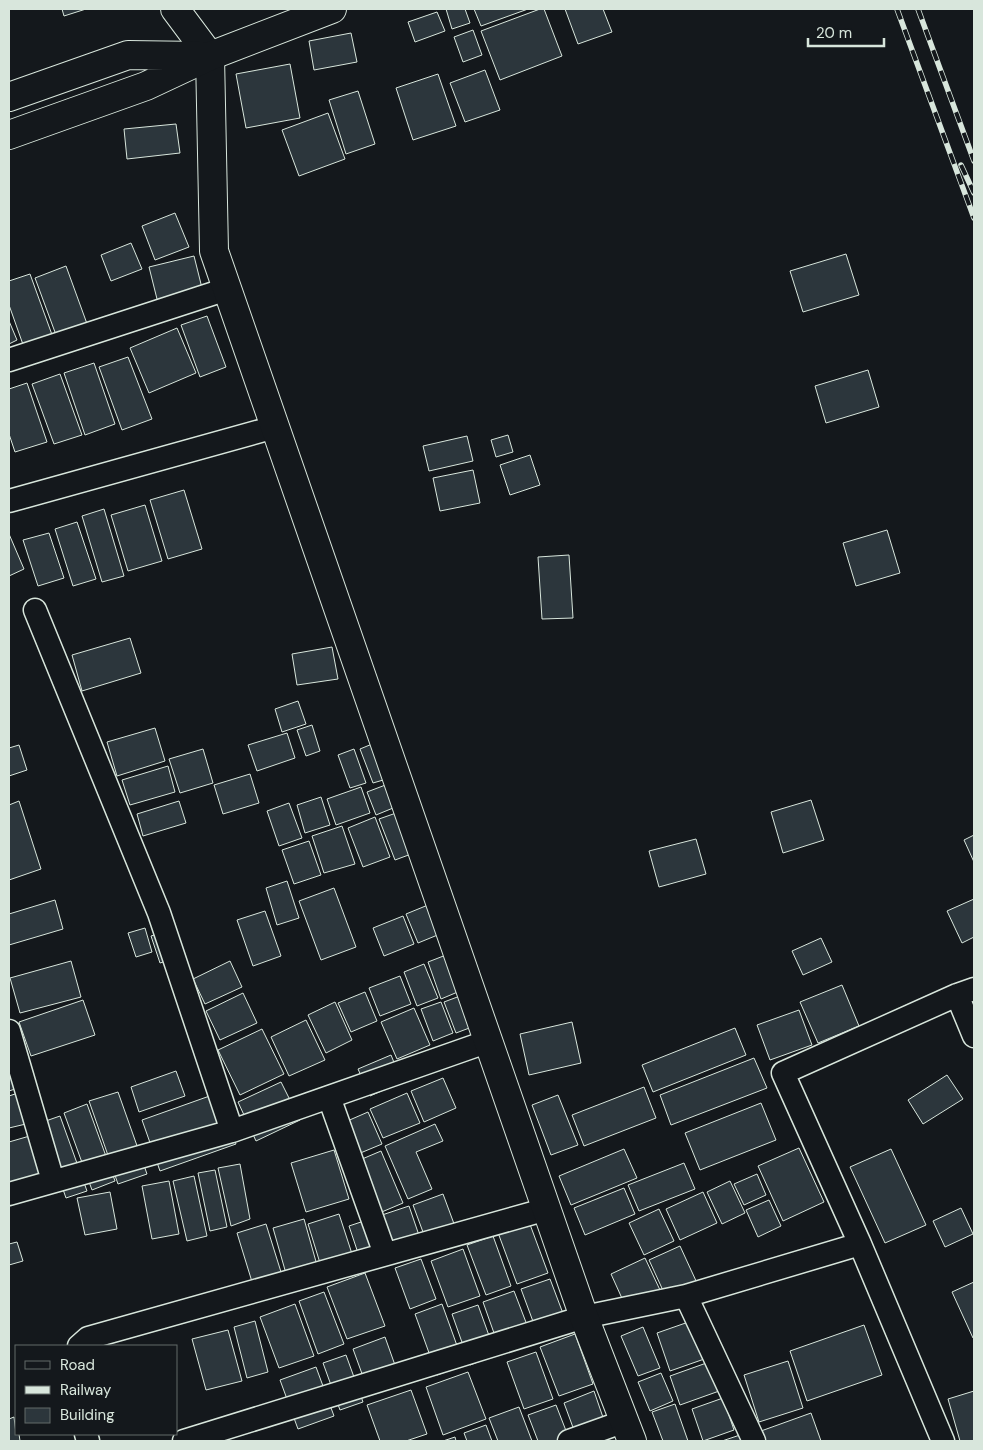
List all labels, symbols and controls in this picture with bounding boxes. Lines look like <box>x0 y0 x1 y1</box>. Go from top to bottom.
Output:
scale bar <box>808 15 884 47</box>
text: 20 m <box>816 23 852 43</box>
legend <box>15 1345 178 1435</box>
text: Road <box>60 1355 95 1375</box>
text: Railway <box>60 1380 112 1400</box>
text: Building <box>60 1405 115 1425</box>

